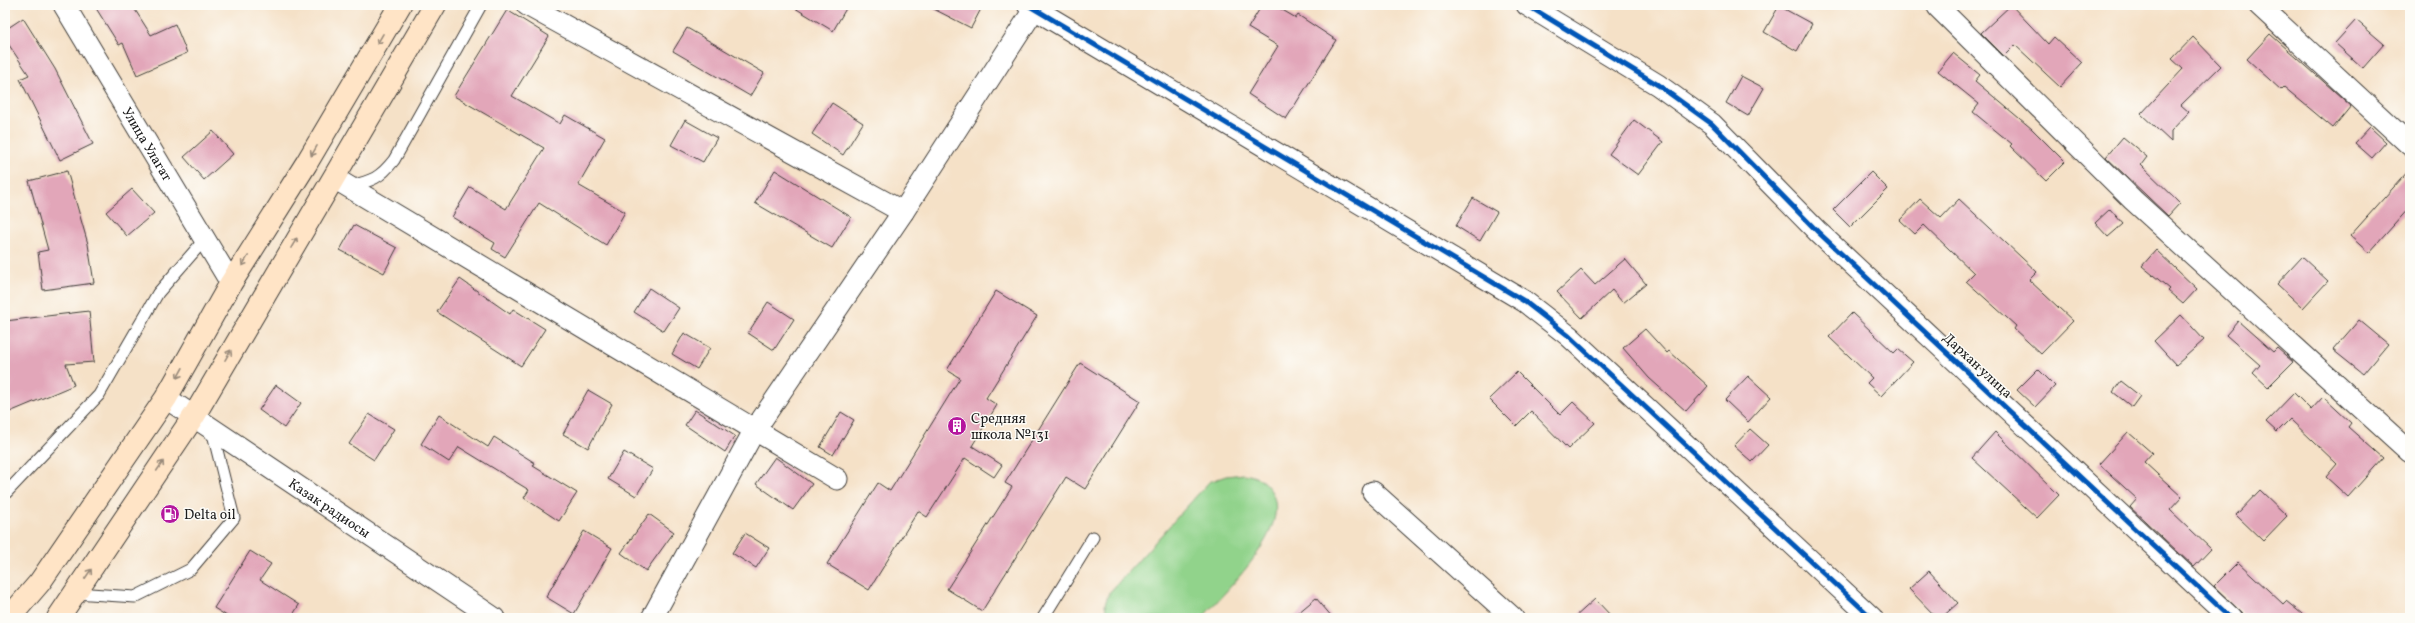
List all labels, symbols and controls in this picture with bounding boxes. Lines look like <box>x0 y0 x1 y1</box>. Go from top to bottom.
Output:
one-way arrow <box>376 33 384 45</box>
street label: Улица Улагат <box>117 104 176 185</box>
one-way arrow <box>310 145 318 157</box>
one-way arrow <box>291 237 299 249</box>
one-way arrow <box>241 255 249 266</box>
street label: Дархан улица <box>1938 329 2016 403</box>
one-way arrow <box>225 350 233 362</box>
one-way arrow <box>175 367 183 379</box>
place label: Средняя школа №131 <box>971 410 1049 445</box>
building icon: Средняя школа №131 <box>946 415 968 437</box>
one-way arrow <box>156 461 164 472</box>
street label: Казак радиосы <box>284 475 374 543</box>
fuel station icon: Delta oil <box>159 503 181 525</box>
place label: Delta oil <box>184 506 236 525</box>
one-way arrow <box>84 569 92 580</box>

